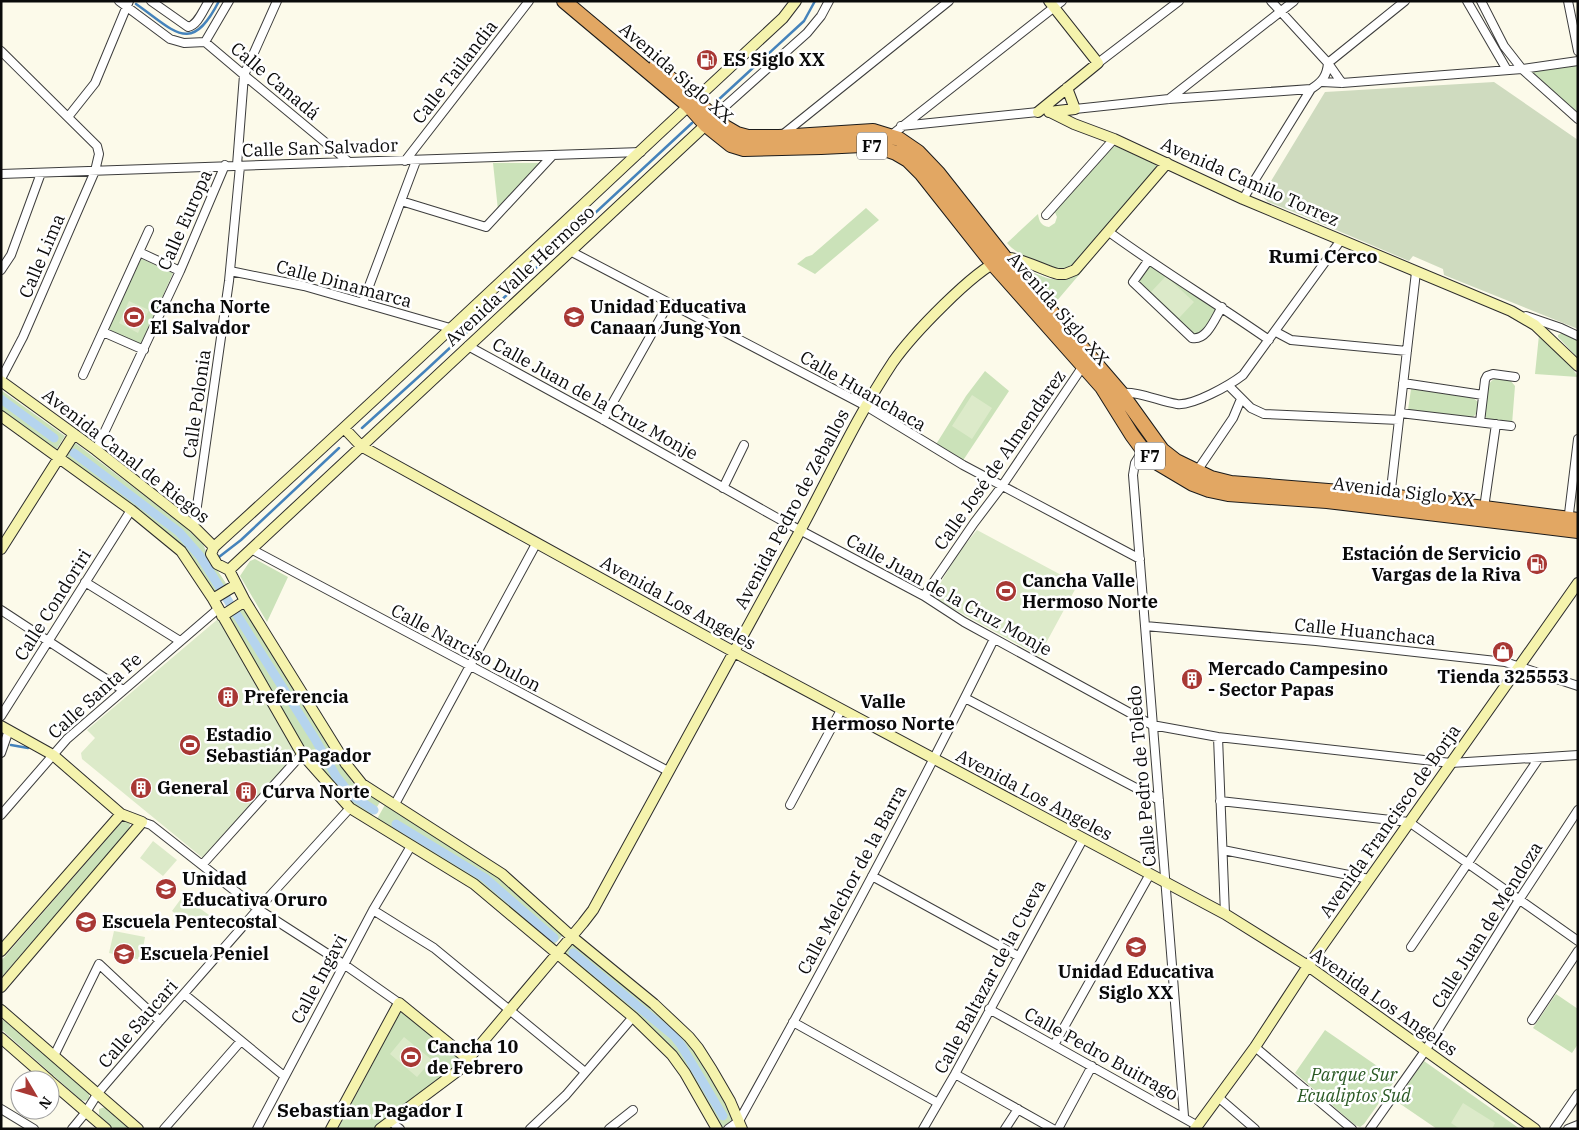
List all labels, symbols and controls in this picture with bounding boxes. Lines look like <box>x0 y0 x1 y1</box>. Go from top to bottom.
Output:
street label: Calle Tailandia <box>407 15 502 128</box>
street label: Avenida Siglo XX <box>615 17 738 128</box>
street label: Calle Canadá <box>226 37 325 125</box>
fuel station icon: ES Siglo XX <box>695 48 719 72</box>
place label: ES Siglo XX <box>723 48 825 71</box>
road number: F7 <box>857 132 887 160</box>
street label: Avenida Camilo Torrez <box>1157 132 1343 231</box>
street label: Calle San Salvador <box>242 133 398 162</box>
street label: Calle Europa <box>152 166 217 274</box>
street label: Avenida Valle Hermoso <box>440 200 599 351</box>
street label: Calle Lima <box>14 210 70 301</box>
district label: Rumi Cerco <box>1269 244 1377 268</box>
street label: Avenida Siglo XX <box>1003 247 1114 370</box>
street label: Calle Dinamarca <box>274 254 415 313</box>
place label: Cancha Norte El Salvador <box>150 295 270 339</box>
place label: Unidad Educativa Canaan Jung Yon <box>590 295 747 339</box>
sports icon: Cancha Norte El Salvador <box>122 305 146 329</box>
school or university icon: Unidad Educativa Canaan Jung Yon <box>562 305 586 329</box>
street label: Calle Juan de la Cruz Monje <box>488 332 702 465</box>
street label: Calle Huanchaca <box>796 345 931 436</box>
street label: Calle Polonia <box>177 348 216 460</box>
street label: Calle José de Almendarez <box>929 365 1071 554</box>
street label: Avenida Canal de Riegos <box>38 383 215 528</box>
street label: Avenida Pedro de Zeballos <box>729 405 854 613</box>
road number: F7 <box>1135 442 1165 470</box>
street label: Avenida Siglo XX <box>1332 471 1476 512</box>
street label: Calle Juan de la Cruz Monje <box>842 528 1056 661</box>
place label: Estación de Servicio Vargas de la Riva <box>1342 542 1521 586</box>
street label: Calle Condoriri <box>9 544 96 665</box>
street label: Avenida Los Angeles <box>597 550 760 655</box>
fuel station icon: Estación de Servicio Vargas de la Riva <box>1525 552 1549 576</box>
place label: Cancha Valle Hermoso Norte <box>1022 569 1158 613</box>
sports icon: Cancha Valle Hermoso Norte <box>994 579 1018 603</box>
street label: Calle Narciso Dulon <box>387 598 545 697</box>
street label: Calle Huanchaca <box>1293 613 1437 650</box>
shop icon: Tienda 325553 <box>1491 640 1515 664</box>
street label: Calle Santa Fe <box>43 647 146 744</box>
place label: Mercado Campesino - Sector Papas <box>1208 657 1388 701</box>
place label: Tienda 325553 <box>1437 665 1569 688</box>
building icon: Mercado Campesino - Sector Papas <box>1180 667 1204 691</box>
street label: Calle Pedro de Toledo <box>1122 684 1161 868</box>
building icon: Preferencia <box>216 685 240 709</box>
place label: Preferencia <box>244 685 349 708</box>
district label: Valle Hermoso Norte <box>811 689 955 735</box>
street label: Avenida Francisco de Borja <box>1314 720 1465 922</box>
place label: Estadio Sebastián Pagador <box>206 723 371 767</box>
sports icon: Estadio Sebastián Pagador <box>178 733 202 757</box>
street label: Avenida Los Angeles <box>952 744 1116 846</box>
building icon: General <box>129 776 153 800</box>
place label: General <box>157 776 228 799</box>
building icon: Curva Norte <box>234 780 258 804</box>
place label: Curva Norte <box>262 780 370 803</box>
street label: Calle Melchor de la Barra <box>792 781 911 978</box>
street label: Calle Juan de Mendoza <box>1426 837 1547 1012</box>
place label: Unidad Educativa Oruro <box>182 867 327 911</box>
street label: Calle Baltazar de la Cueva <box>929 876 1051 1078</box>
school or university icon: Unidad Educativa Oruro <box>154 877 178 901</box>
school or university icon: Escuela Pentecostal <box>74 910 98 934</box>
place label: Escuela Pentecostal <box>102 910 278 933</box>
street label: Calle Ingavi <box>285 930 352 1028</box>
school or university icon: Unidad Educativa Siglo XX <box>1124 935 1148 959</box>
school or university icon: Escuela Peniel <box>112 942 136 966</box>
place label: Escuela Peniel <box>140 942 269 965</box>
street label: Avenida Los Angeles <box>1306 942 1462 1061</box>
place label: Unidad Educativa Siglo XX <box>1058 960 1214 1004</box>
street label: Calle Saucari <box>93 974 183 1073</box>
street label: Calle Pedro Buitrago <box>1020 1002 1182 1105</box>
place label: Cancha 10 de Febrero <box>427 1035 523 1079</box>
sports icon: Cancha 10 de Febrero <box>399 1045 423 1069</box>
park label: Parque Sur Ecualiptos Sud <box>1296 1063 1411 1107</box>
north arrow <box>10 1070 60 1120</box>
text: N <box>35 1093 56 1113</box>
district label: Sebastian Pagador I <box>277 1098 463 1122</box>

